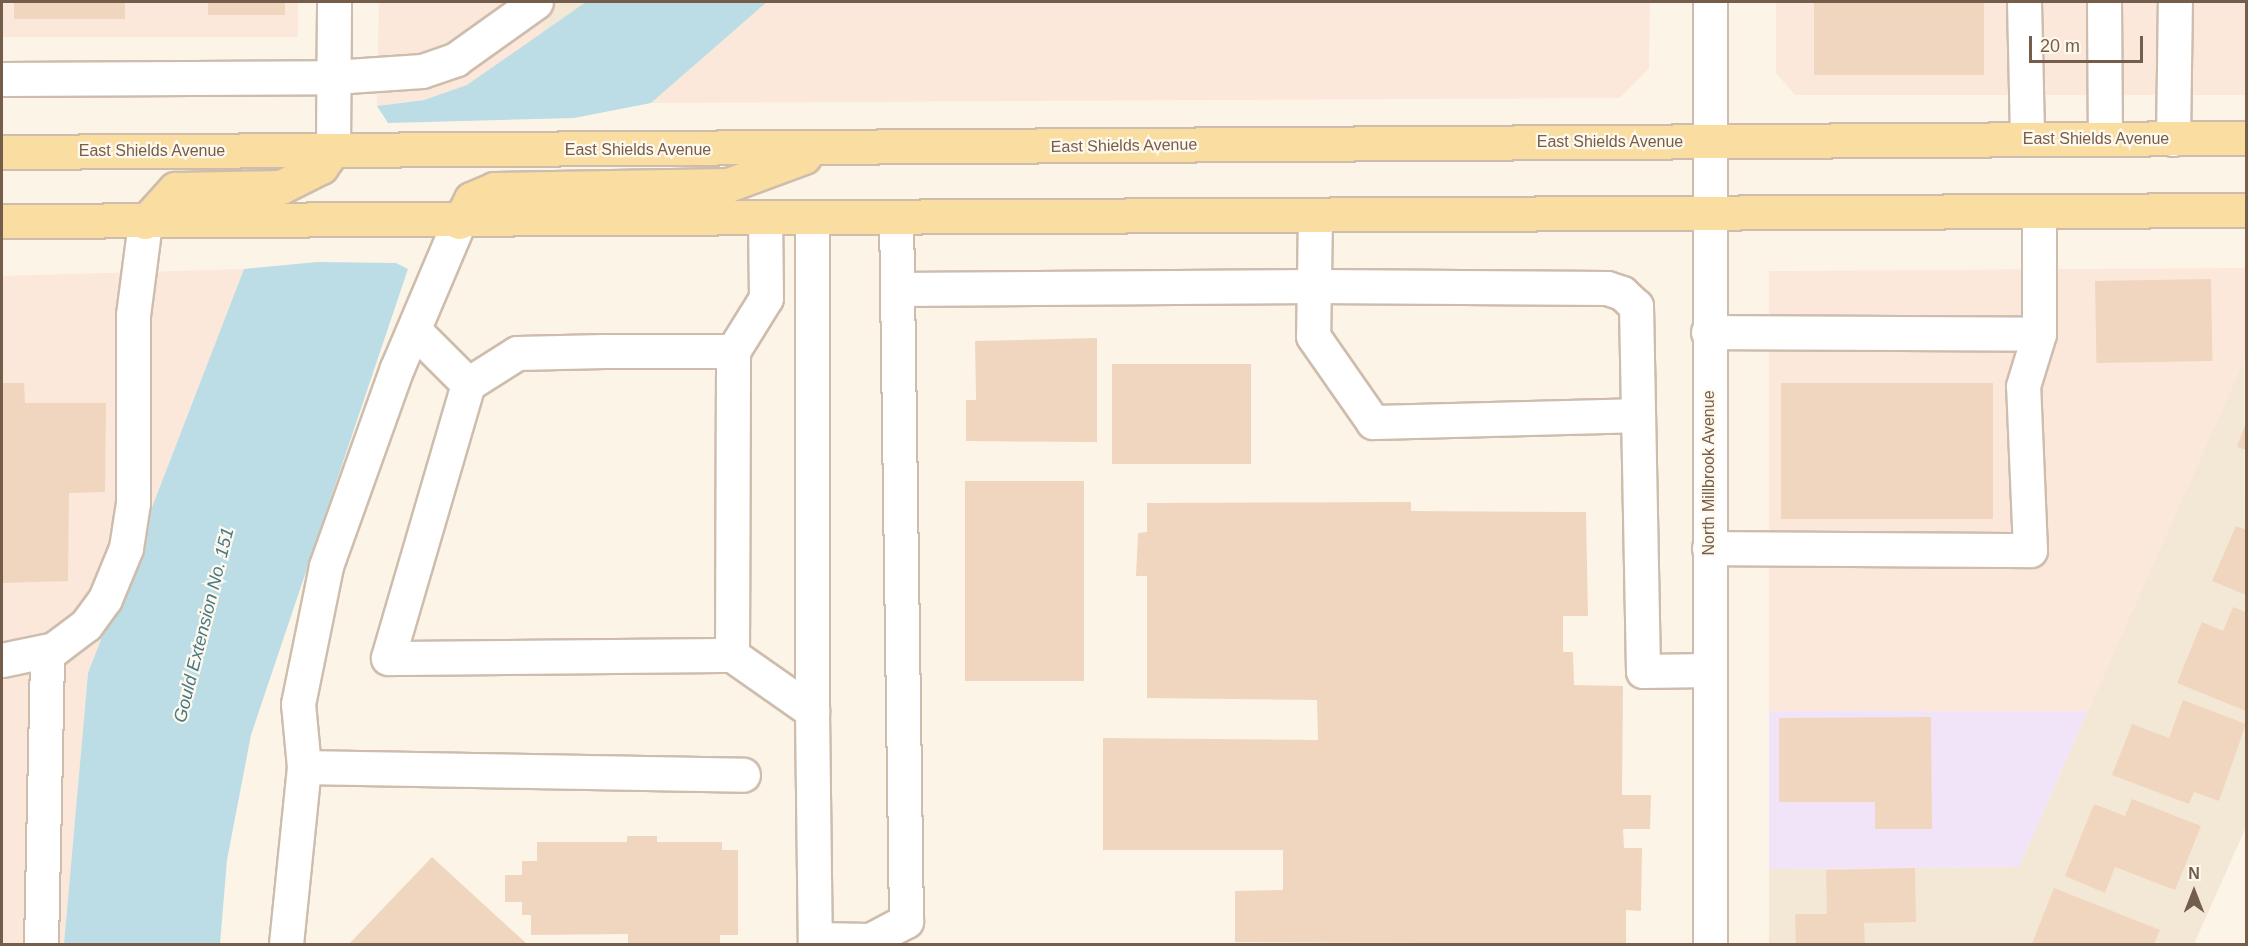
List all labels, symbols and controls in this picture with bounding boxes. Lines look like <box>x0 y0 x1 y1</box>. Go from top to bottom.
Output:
scale bar <box>2032 24 2146 62</box>
text: 20 m <box>2040 36 2080 56</box>
street label: East Shields Avenue <box>2022 129 2170 149</box>
street label: East Shields Avenue <box>1536 132 1684 152</box>
street label: East Shields Avenue <box>1050 135 1198 157</box>
street label: East Shields Avenue <box>564 140 712 160</box>
street label: East Shields Avenue <box>78 141 226 161</box>
street label: North Millbrook Avenue <box>1699 390 1719 556</box>
water label: Gould Extension No. 151 <box>169 525 239 725</box>
north arrow <box>2164 862 2224 922</box>
text: N <box>2188 865 2200 882</box>

